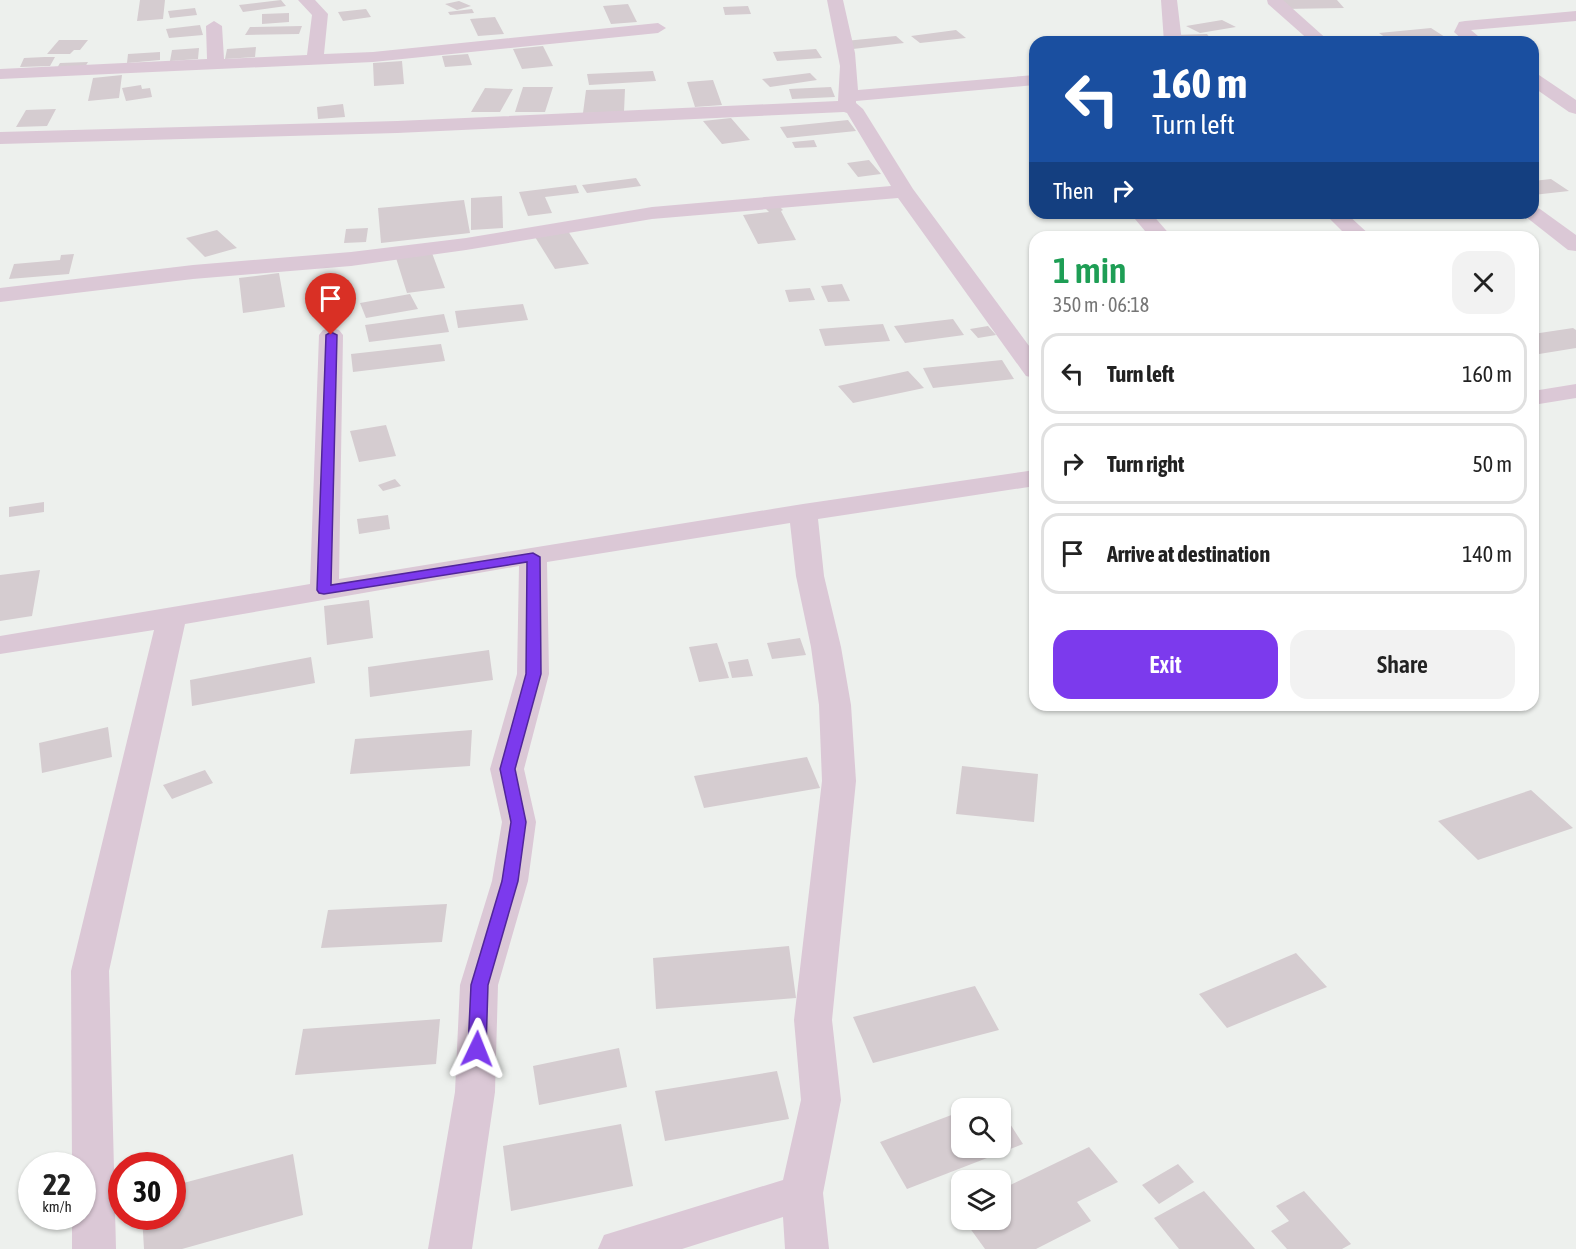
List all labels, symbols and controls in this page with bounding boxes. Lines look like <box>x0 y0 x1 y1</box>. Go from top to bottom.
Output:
text: 160 m <box>1152 59 1247 107</box>
icon: left <box>1053 60 1131 138</box>
text: Turn left <box>1152 109 1235 140</box>
icon: right <box>1106 174 1139 207</box>
text: Then <box>1053 178 1094 204</box>
text: 1 min <box>1053 249 1127 291</box>
button: close <box>1452 251 1515 314</box>
pin <box>305 273 356 335</box>
icon: arrive <box>314 282 347 315</box>
text: 350 m · 06:18 <box>1053 293 1149 316</box>
icon: left <box>1056 357 1089 390</box>
text: Turn left <box>1107 361 1174 387</box>
text: 160 m <box>1462 361 1512 387</box>
icon: right <box>1056 447 1089 480</box>
text: Turn right <box>1107 451 1184 477</box>
text: 50 m <box>1472 451 1512 477</box>
icon: arrive <box>1056 537 1089 570</box>
text: Arrive at destination <box>1107 541 1270 567</box>
text: 140 m <box>1462 541 1512 567</box>
button: Exit <box>1053 630 1278 699</box>
button: Share <box>1290 630 1515 699</box>
position arrow <box>445 1017 509 1081</box>
map controls <box>951 1098 1011 1230</box>
button: search <box>951 1098 1011 1158</box>
speed limit sign: 30 <box>108 1152 186 1230</box>
text: 22 <box>43 1167 71 1201</box>
button: layers <box>951 1170 1011 1230</box>
text: km/h <box>42 1198 72 1215</box>

